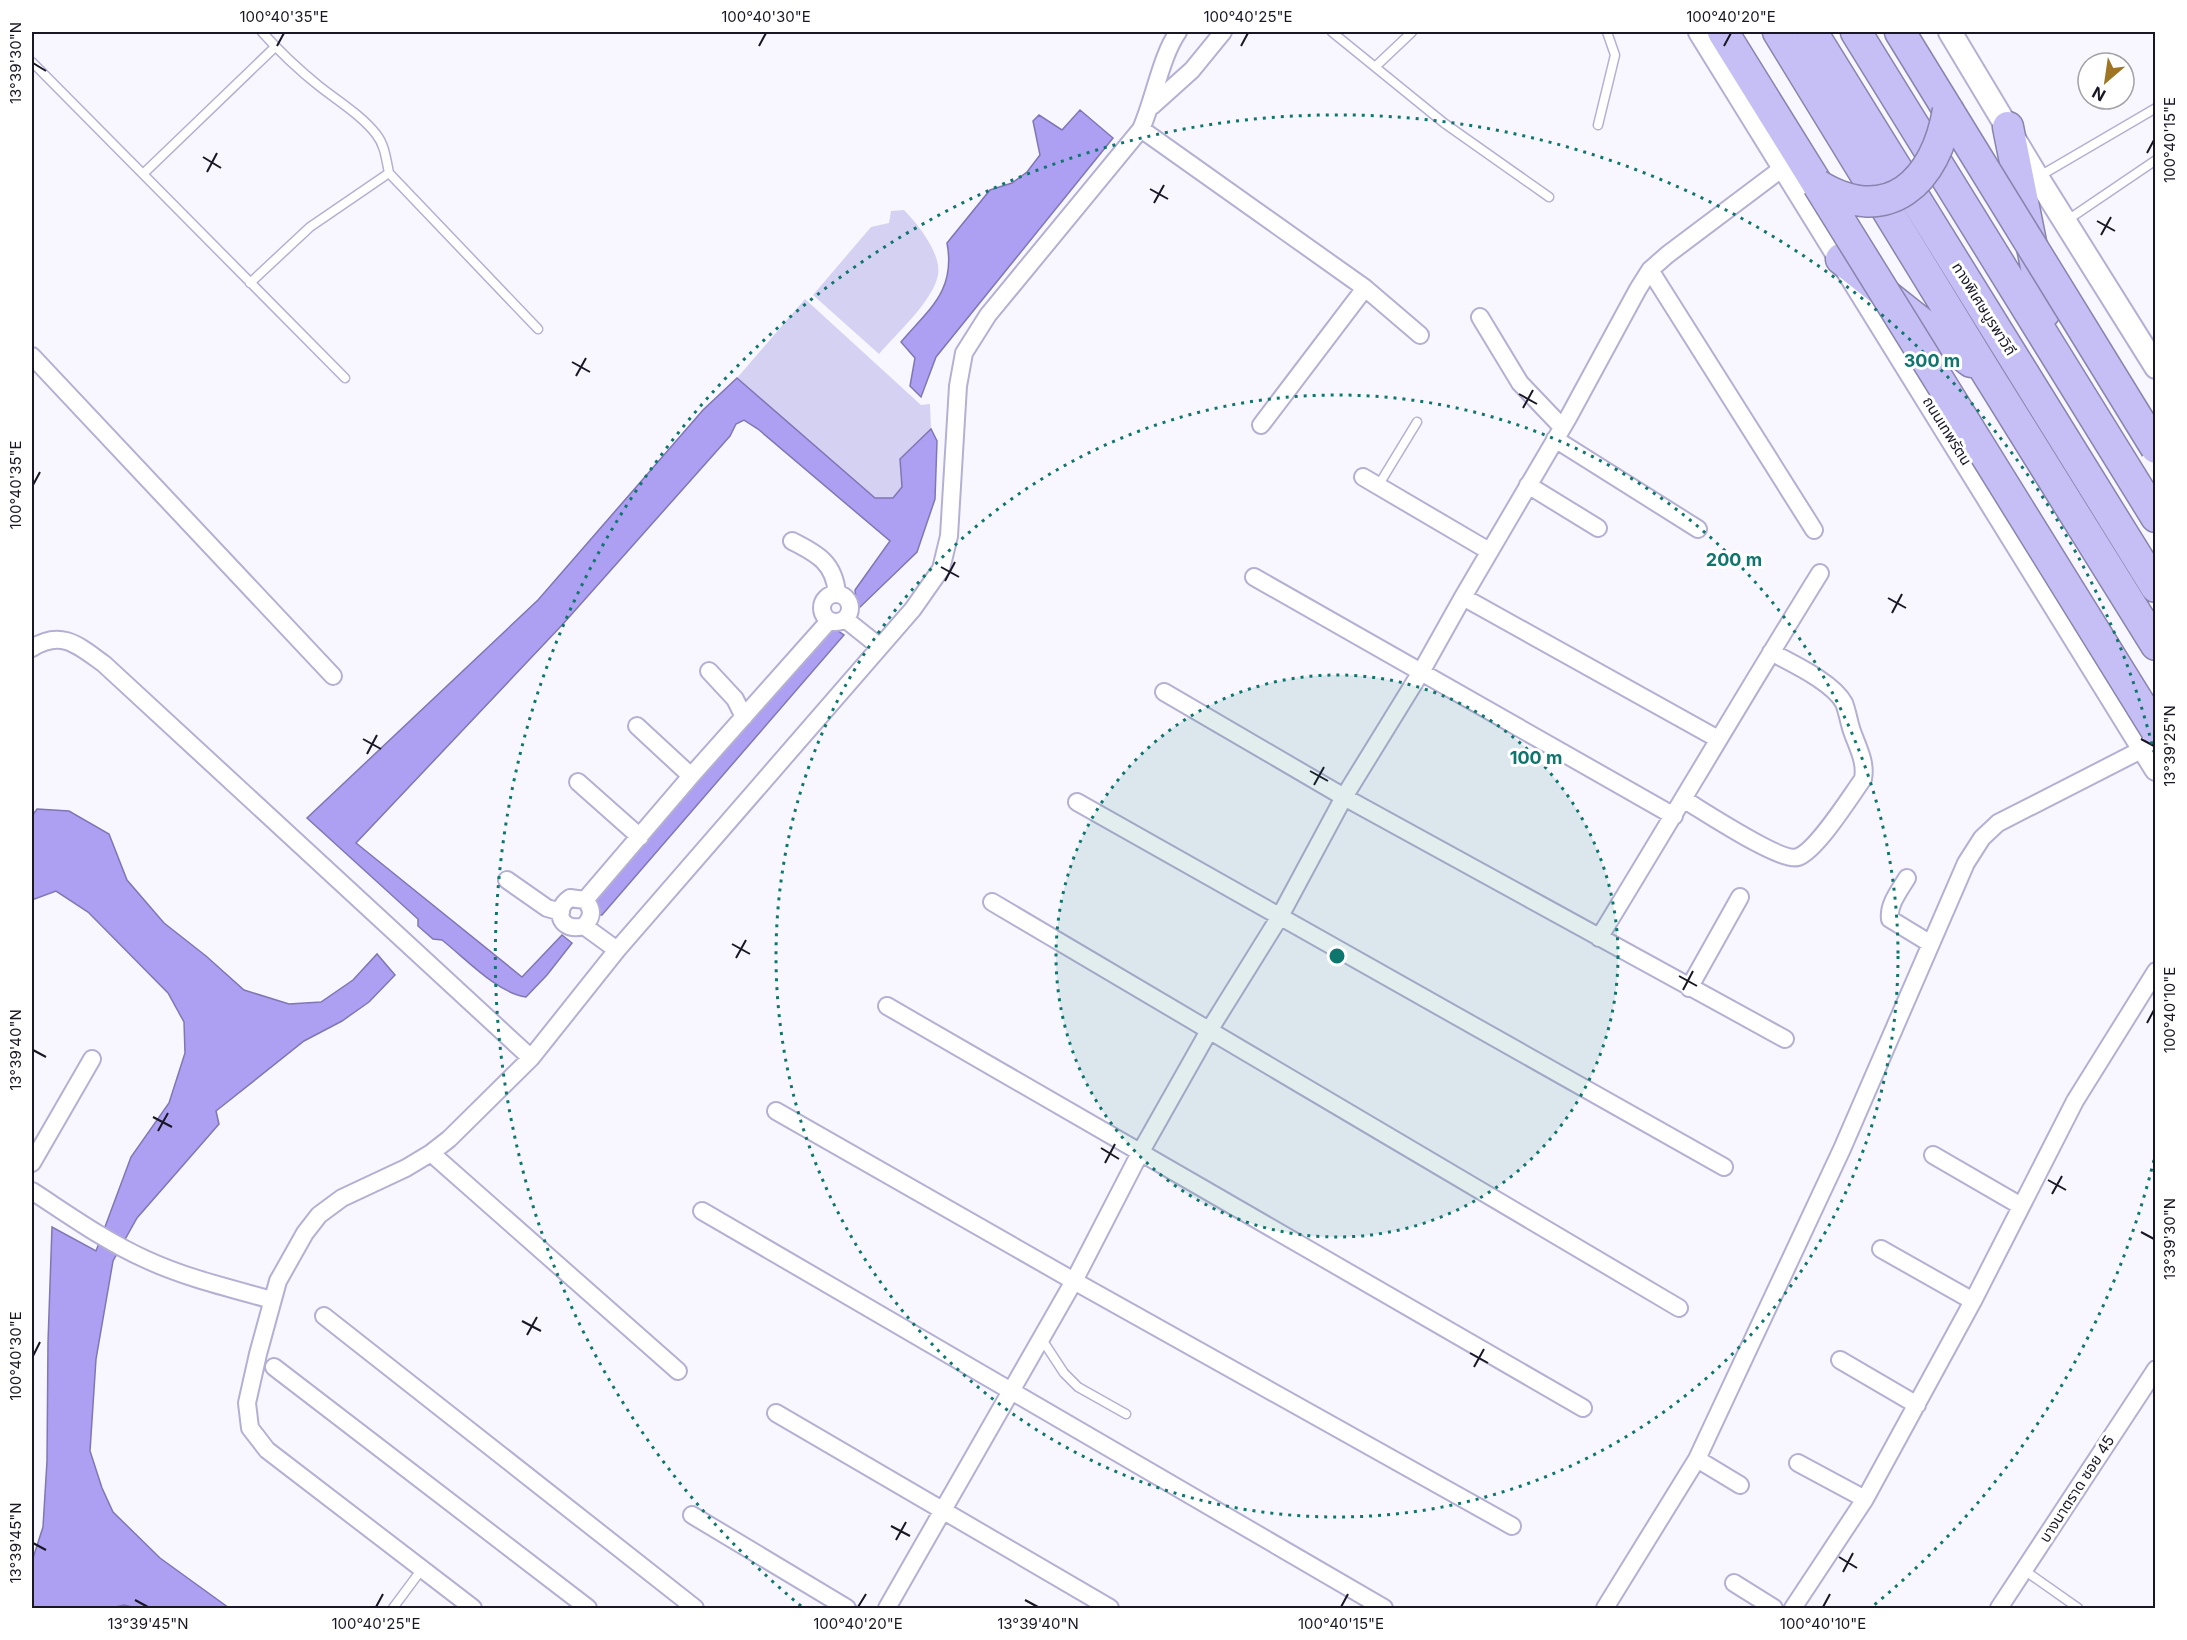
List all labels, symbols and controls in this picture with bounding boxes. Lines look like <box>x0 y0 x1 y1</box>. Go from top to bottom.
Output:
text: 100°40'35"E <box>239 7 329 26</box>
text: 100°40'30"E <box>721 7 811 26</box>
text: 100°40'25"E <box>1203 7 1293 26</box>
text: 100°40'20"E <box>1686 7 1776 26</box>
text: 13°39'30"N <box>6 22 25 104</box>
north arrow <box>2076 51 2136 111</box>
text: N <box>2089 82 2109 106</box>
text: 100°40'15"E <box>2160 97 2179 183</box>
street label: ทางพิเศษบูรพาวิถี <box>1948 259 2021 359</box>
text: 300 m <box>1904 350 1960 371</box>
street label: ถนนเทพรัตน <box>1919 393 1976 469</box>
text: 100°40'35"E <box>6 440 25 530</box>
text: 200 m <box>1706 549 1762 570</box>
text: 13°39'25"N <box>2160 705 2179 787</box>
text: 100 m <box>1510 747 1562 768</box>
centre of rings <box>1327 946 1347 966</box>
text: 100°40'10"E <box>2160 967 2179 1053</box>
text: 13°39'40"N <box>6 1009 25 1091</box>
text: 13°39'30"N <box>2160 1198 2179 1280</box>
text: 100°40'30"E <box>6 1311 25 1401</box>
street label: บางนาตราด ซอย 45 <box>2035 1432 2118 1546</box>
text: 13°39'45"N <box>6 1502 25 1584</box>
text: 13°39'45"N <box>107 1614 189 1633</box>
text: 100°40'25"E <box>331 1614 421 1633</box>
text: 100°40'20"E <box>813 1614 903 1633</box>
text: 13°39'40"N <box>997 1614 1079 1633</box>
text: 100°40'15"E <box>1298 1614 1384 1633</box>
text: 100°40'10"E <box>1780 1614 1866 1633</box>

